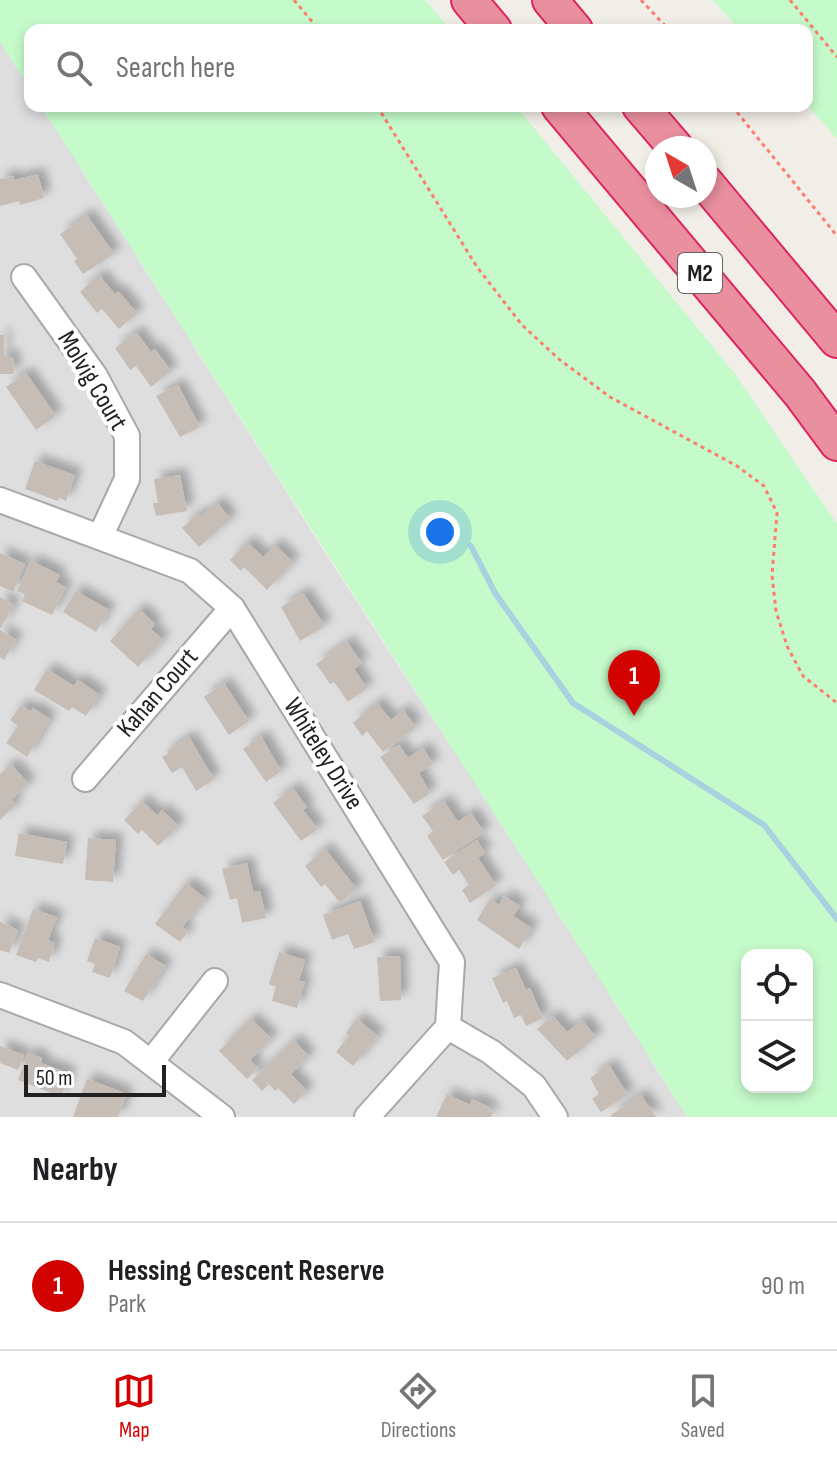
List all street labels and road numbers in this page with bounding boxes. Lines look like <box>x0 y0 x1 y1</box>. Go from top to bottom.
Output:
road number: M2 <box>678 253 722 293</box>
street label: Molvig Court <box>50 326 134 436</box>
street label: Kahan Court <box>111 642 205 744</box>
street label: Whiteley Drive <box>277 692 369 816</box>

